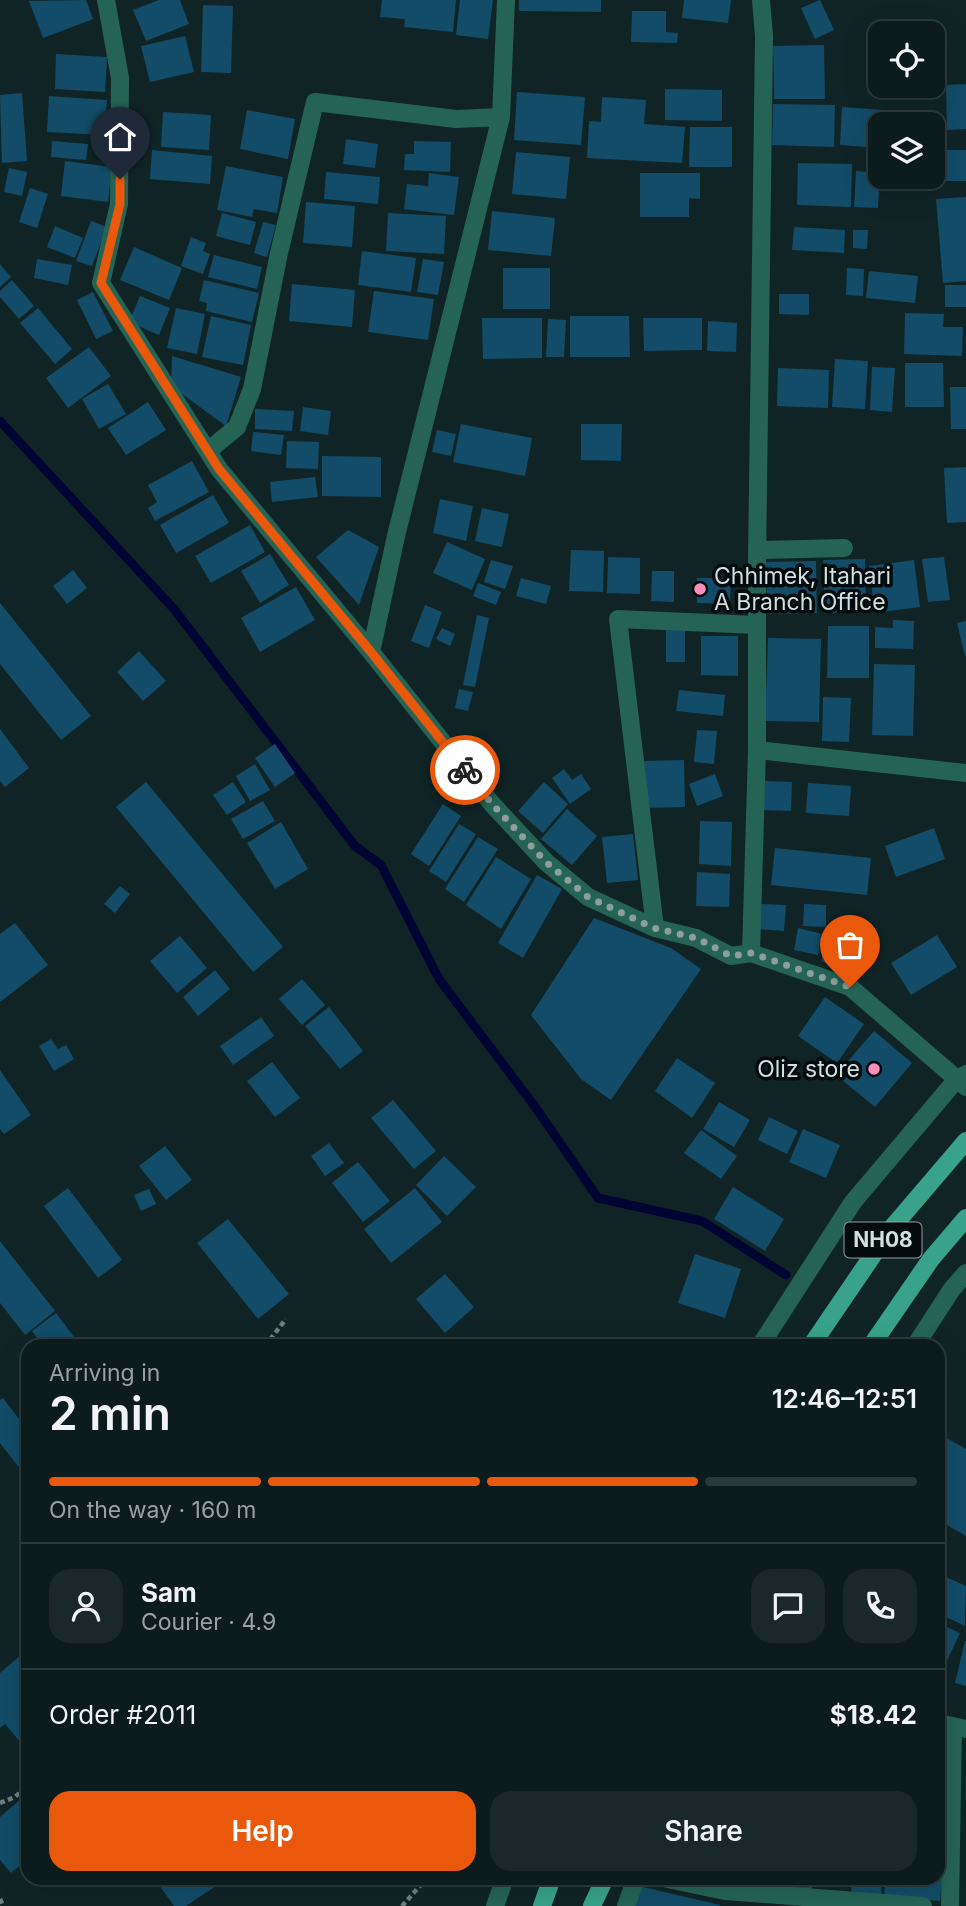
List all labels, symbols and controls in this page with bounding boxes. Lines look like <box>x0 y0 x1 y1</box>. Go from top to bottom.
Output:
map controls <box>868 21 945 189</box>
button: locate <box>868 21 945 98</box>
pin <box>90 107 150 179</box>
button: layers <box>868 112 945 189</box>
icon: home <box>101 118 139 156</box>
place label: Chhimek, Itahari A Branch Office <box>714 562 891 616</box>
marker: Chhimek, Itahari A Branch Office <box>692 581 708 597</box>
courier <box>430 735 500 805</box>
icon: bike <box>446 751 484 789</box>
pin <box>820 915 880 987</box>
icon: bag <box>831 926 869 964</box>
place label: Oliz store <box>757 1055 860 1083</box>
marker: Oliz store <box>866 1061 882 1077</box>
road number: NH08 <box>844 1222 922 1258</box>
text: Arriving in <box>49 1359 160 1387</box>
text: 12:46–12:51 <box>772 1383 917 1414</box>
text: 2 min <box>49 1385 171 1441</box>
text: On the way · 160 m <box>49 1496 256 1524</box>
button: person <box>49 1569 123 1643</box>
button: chat <box>751 1569 825 1643</box>
button: phone <box>843 1569 917 1643</box>
text: Sam <box>141 1577 197 1608</box>
text: Courier · 4.9 <box>141 1608 276 1636</box>
text: Order #2011 <box>49 1699 196 1730</box>
text: $18.42 <box>830 1699 917 1730</box>
button: Help <box>49 1791 476 1871</box>
button: Share <box>490 1791 917 1871</box>

